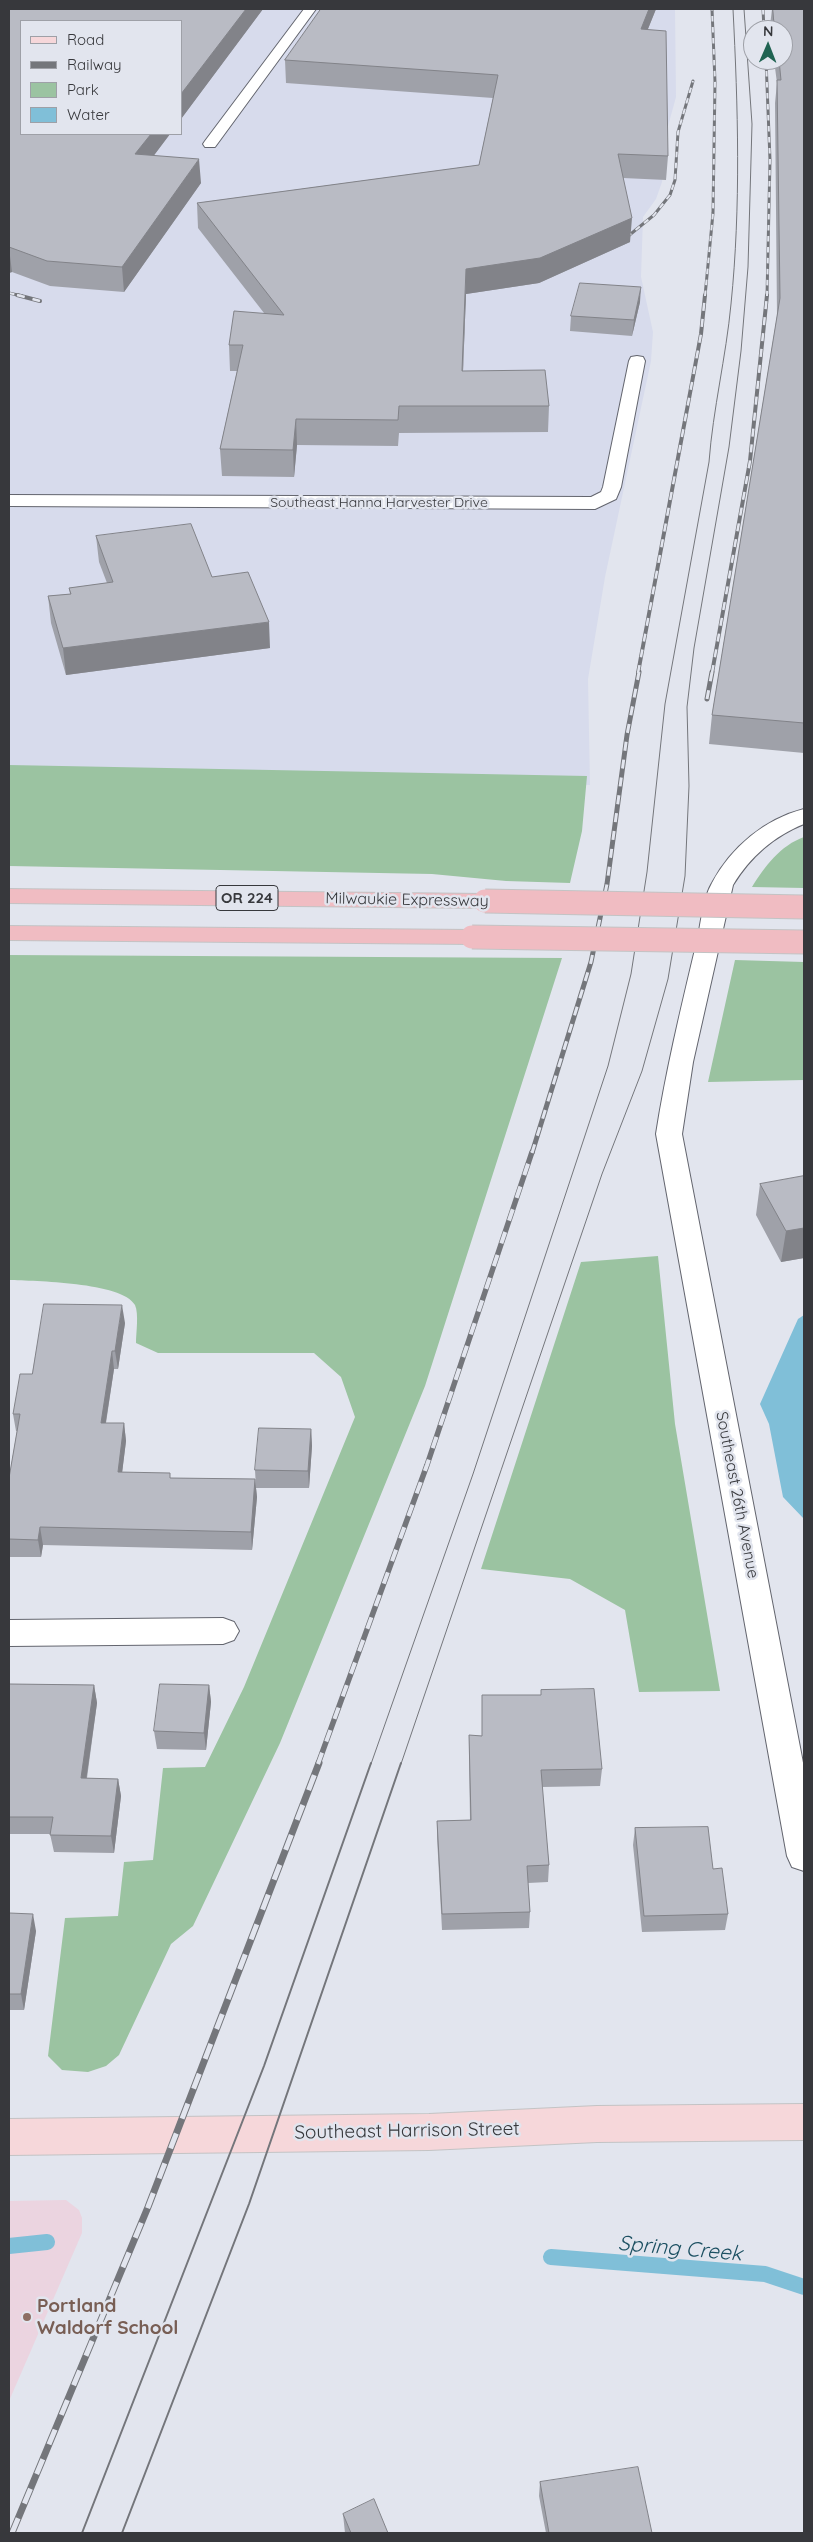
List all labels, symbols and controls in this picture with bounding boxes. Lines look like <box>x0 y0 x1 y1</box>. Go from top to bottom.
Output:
legend <box>20 20 182 135</box>
north arrow <box>743 20 793 70</box>
text: N <box>763 22 774 40</box>
text: Road <box>67 30 104 49</box>
text: Railway <box>67 55 122 74</box>
text: Park <box>67 80 99 99</box>
text: Water <box>67 105 110 124</box>
street label: Southeast Hanna Harvester Drive <box>270 495 488 511</box>
road number: OR 224 <box>216 886 278 910</box>
street label: Milwaukie Expressway <box>325 889 489 911</box>
street label: Southeast 26th Avenue <box>711 1410 763 1580</box>
street label: Southeast Harrison Street <box>294 2118 520 2144</box>
water label: Spring Creek <box>617 2231 743 2267</box>
place label: Portland Waldorf School <box>37 2295 178 2339</box>
marker: Portland Waldorf School <box>21 2311 33 2323</box>

